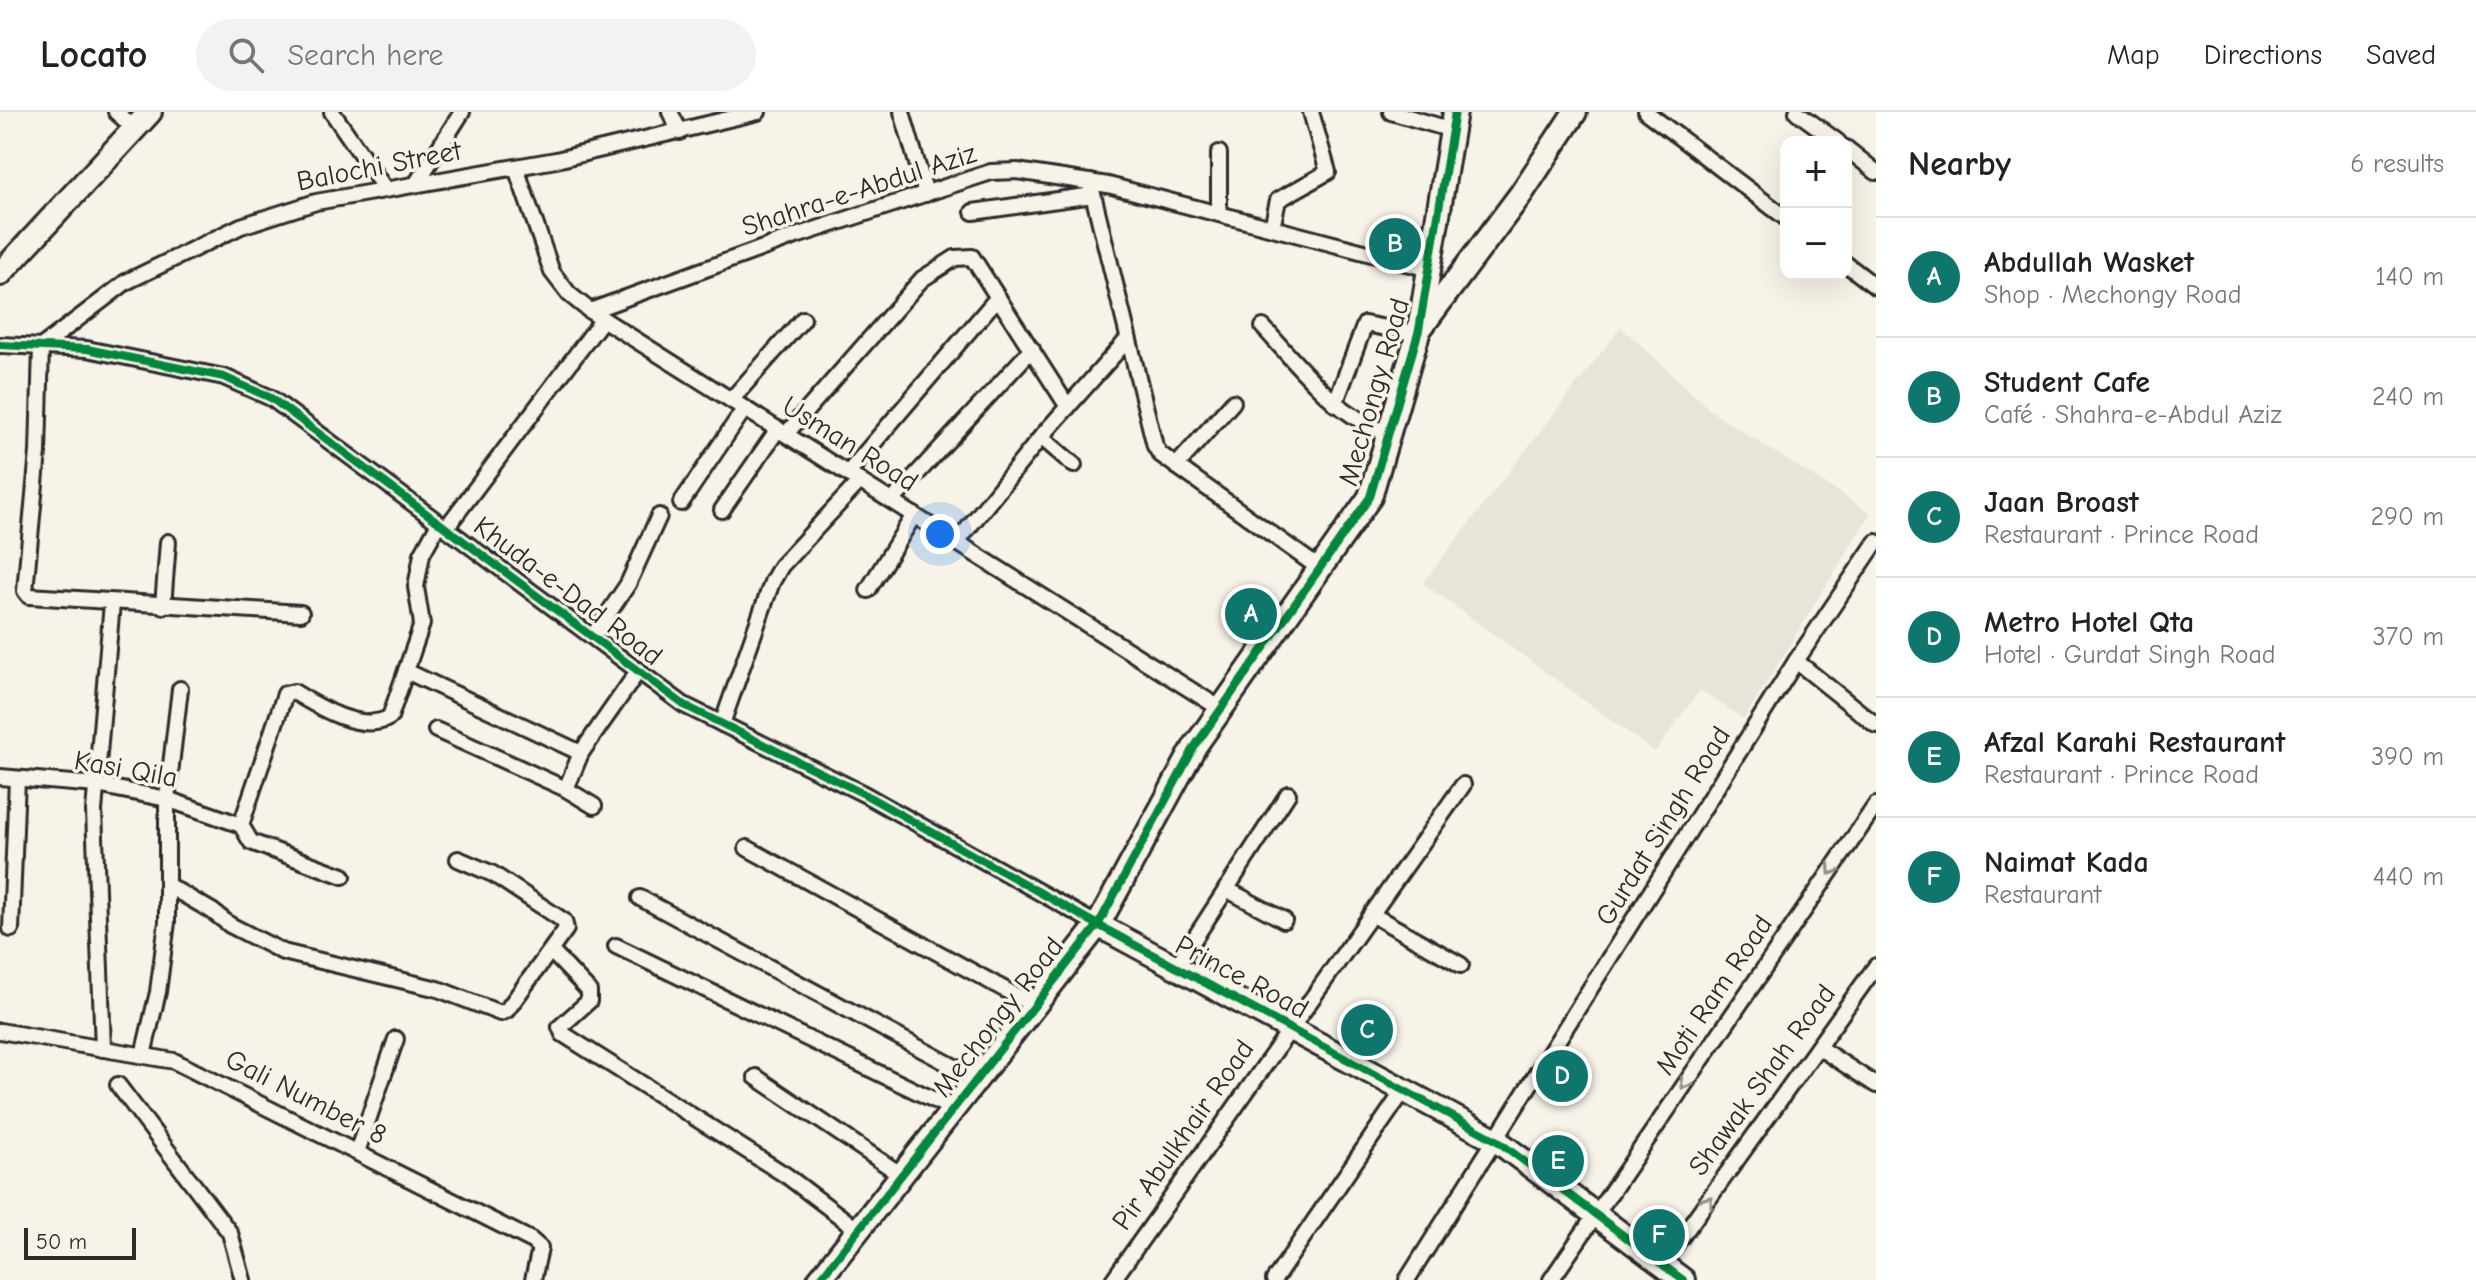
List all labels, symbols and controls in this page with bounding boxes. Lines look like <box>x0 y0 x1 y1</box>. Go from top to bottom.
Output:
search box <box>196 19 756 91</box>
text: Locato <box>40 33 148 77</box>
icon: search <box>224 33 268 77</box>
text: Search here <box>288 38 444 73</box>
text: Map <box>2107 39 2160 71</box>
text: Directions <box>2204 39 2322 71</box>
text: Saved <box>2366 39 2436 71</box>
street label: Balochi Street <box>294 134 465 198</box>
map controls <box>1780 136 1852 280</box>
button: + <box>1780 136 1852 208</box>
street label: Shahra-e-Abdul Aziz <box>738 137 980 243</box>
text: Nearby <box>1908 144 2011 184</box>
text: 6 results <box>2350 149 2444 179</box>
button: − <box>1780 208 1852 280</box>
pin: B <box>1369 214 1421 274</box>
text: Abdullah Wasket <box>1984 245 2194 280</box>
text: A <box>1927 262 1941 292</box>
text: 140 m <box>2375 262 2444 292</box>
text: Shop · Mechongy Road <box>1984 280 2241 310</box>
street label: Mechongy Road <box>1332 295 1416 489</box>
text: Student Cafe <box>1984 365 2150 400</box>
text: B <box>1926 382 1942 412</box>
text: 240 m <box>2372 382 2444 412</box>
street label: Usman Road <box>776 390 924 498</box>
text: Café · Shahra-e-Abdul Aziz <box>1984 400 2282 430</box>
text: Jaan Broast <box>1984 485 2139 520</box>
text: C <box>1926 502 1942 532</box>
text: 290 m <box>2371 502 2444 532</box>
street label: Khuda-e-Dad Road <box>468 510 668 672</box>
your location <box>920 514 960 554</box>
text: Restaurant · Prince Road <box>1984 520 2259 550</box>
pin: A <box>1225 584 1277 644</box>
text: Metro Hotel Qta <box>1984 605 2194 640</box>
text: D <box>1926 622 1942 652</box>
text: 370 m <box>2373 622 2444 652</box>
text: Hotel · Gurdat Singh Road <box>1984 640 2276 670</box>
street label: Gurdat Singh Road <box>1589 721 1737 931</box>
text: Afzal Karahi Restaurant <box>1984 725 2285 760</box>
text: E <box>1926 742 1942 772</box>
text: 390 m <box>2371 742 2444 772</box>
street label: Kasi Qila <box>72 744 180 794</box>
text: Restaurant · Prince Road <box>1984 760 2259 790</box>
text: Naimat Kada <box>1984 845 2149 880</box>
one-way arrow <box>1827 861 1842 875</box>
text: F <box>1926 862 1942 892</box>
text: 440 m <box>2373 862 2444 892</box>
text: Restaurant <box>1984 880 2101 910</box>
street label: Moti Ram Road <box>1649 909 1779 1081</box>
street label: Prince Road <box>1170 929 1314 1025</box>
street label: Mechongy Road <box>926 931 1070 1103</box>
street label: Shawak Shah Road <box>1682 978 1842 1182</box>
pin: C <box>1341 1000 1393 1060</box>
street label: Pir Abulkhair Road <box>1106 1034 1260 1236</box>
street label: Gali Number 8 <box>220 1043 392 1151</box>
pin: D <box>1536 1046 1588 1106</box>
one-way arrow <box>1680 1075 1695 1090</box>
pin: E <box>1532 1131 1584 1191</box>
one-way arrow <box>1698 1195 1712 1209</box>
pin: F <box>1633 1205 1685 1265</box>
scale bar <box>24 1224 136 1260</box>
text: 50 m <box>36 1229 87 1255</box>

